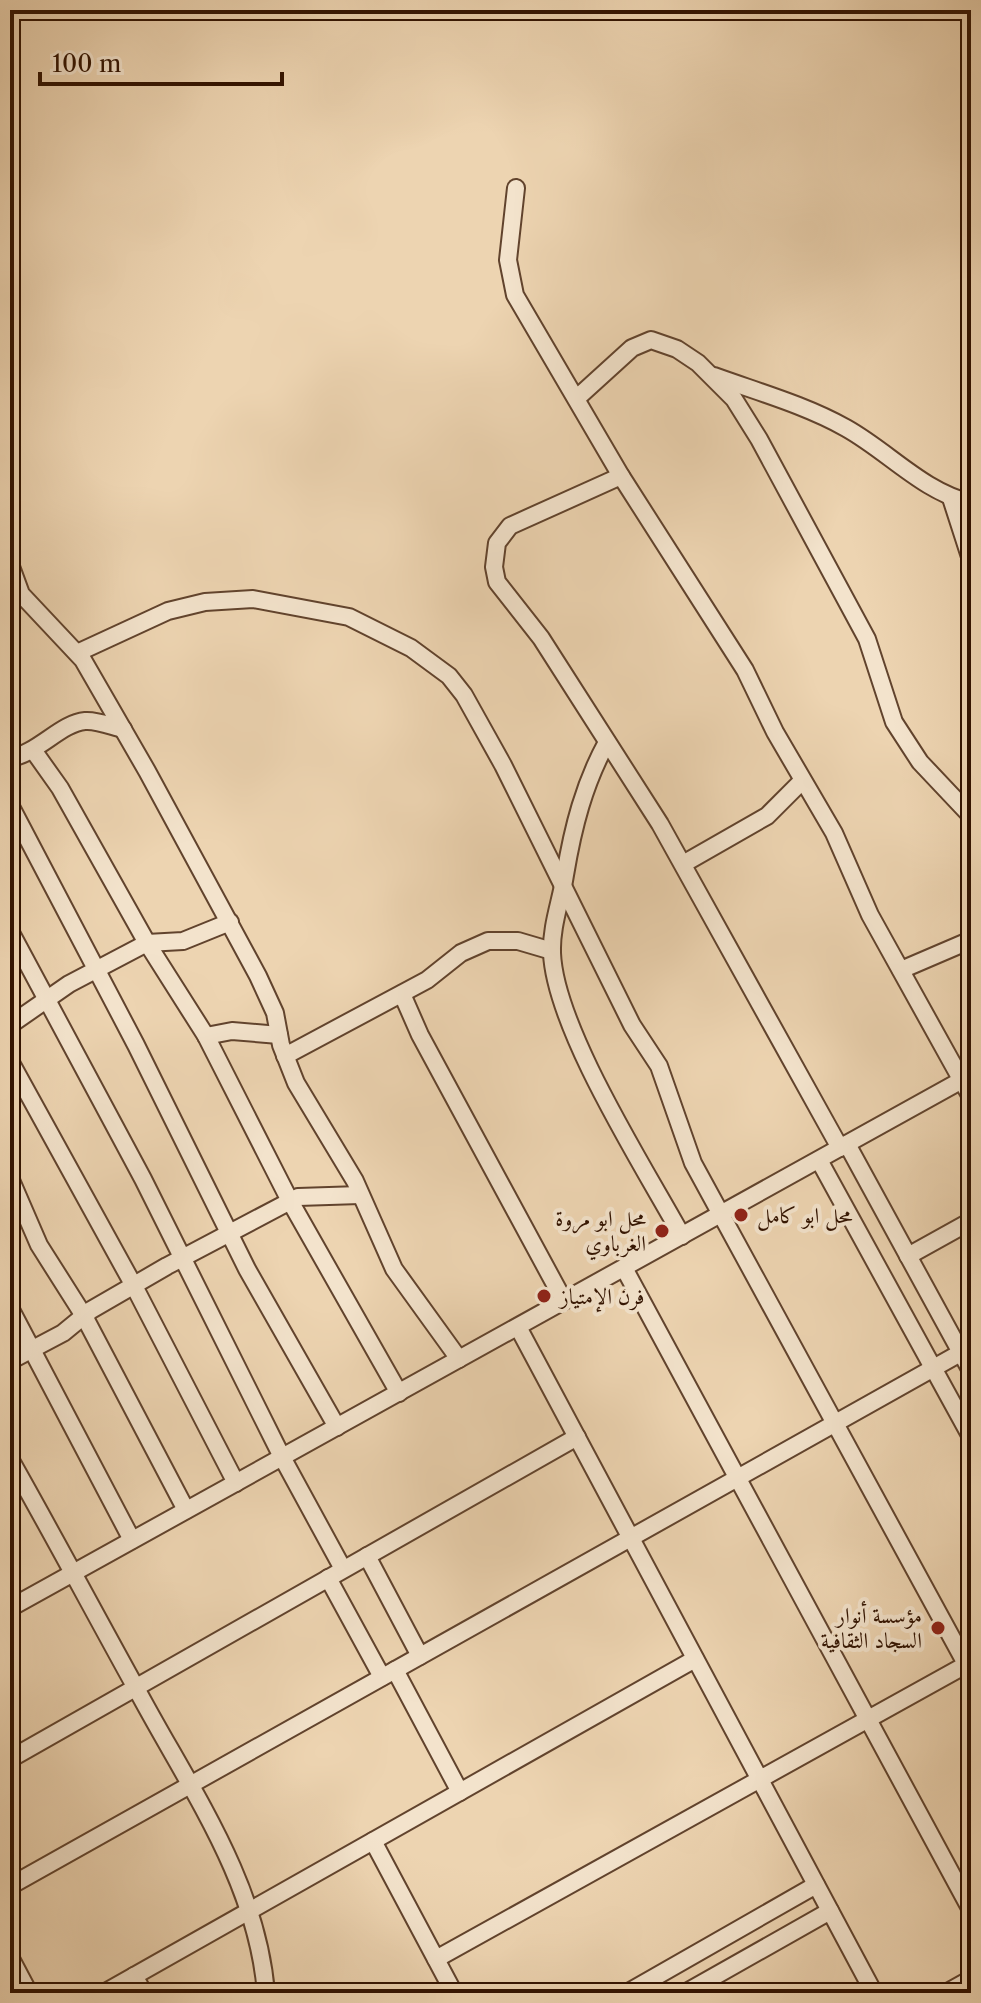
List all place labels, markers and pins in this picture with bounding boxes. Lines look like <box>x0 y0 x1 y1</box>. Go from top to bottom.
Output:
place label: محل ابو كامل <box>757 1202 853 1231</box>
place label: محل ابو مروة الغرباوي <box>555 1205 647 1261</box>
marker: محل ابو كامل <box>732 1206 750 1224</box>
marker: محل ابو مروة الغرباوي <box>653 1222 671 1240</box>
place label: فرن الإمتياز <box>558 1283 645 1313</box>
marker: فرن الإمتياز <box>535 1287 553 1305</box>
place label: مؤسسة أنوار السجاد الثقافية <box>821 1600 922 1654</box>
marker: مؤسسة أنوار السجاد الثقافية <box>929 1619 947 1637</box>

